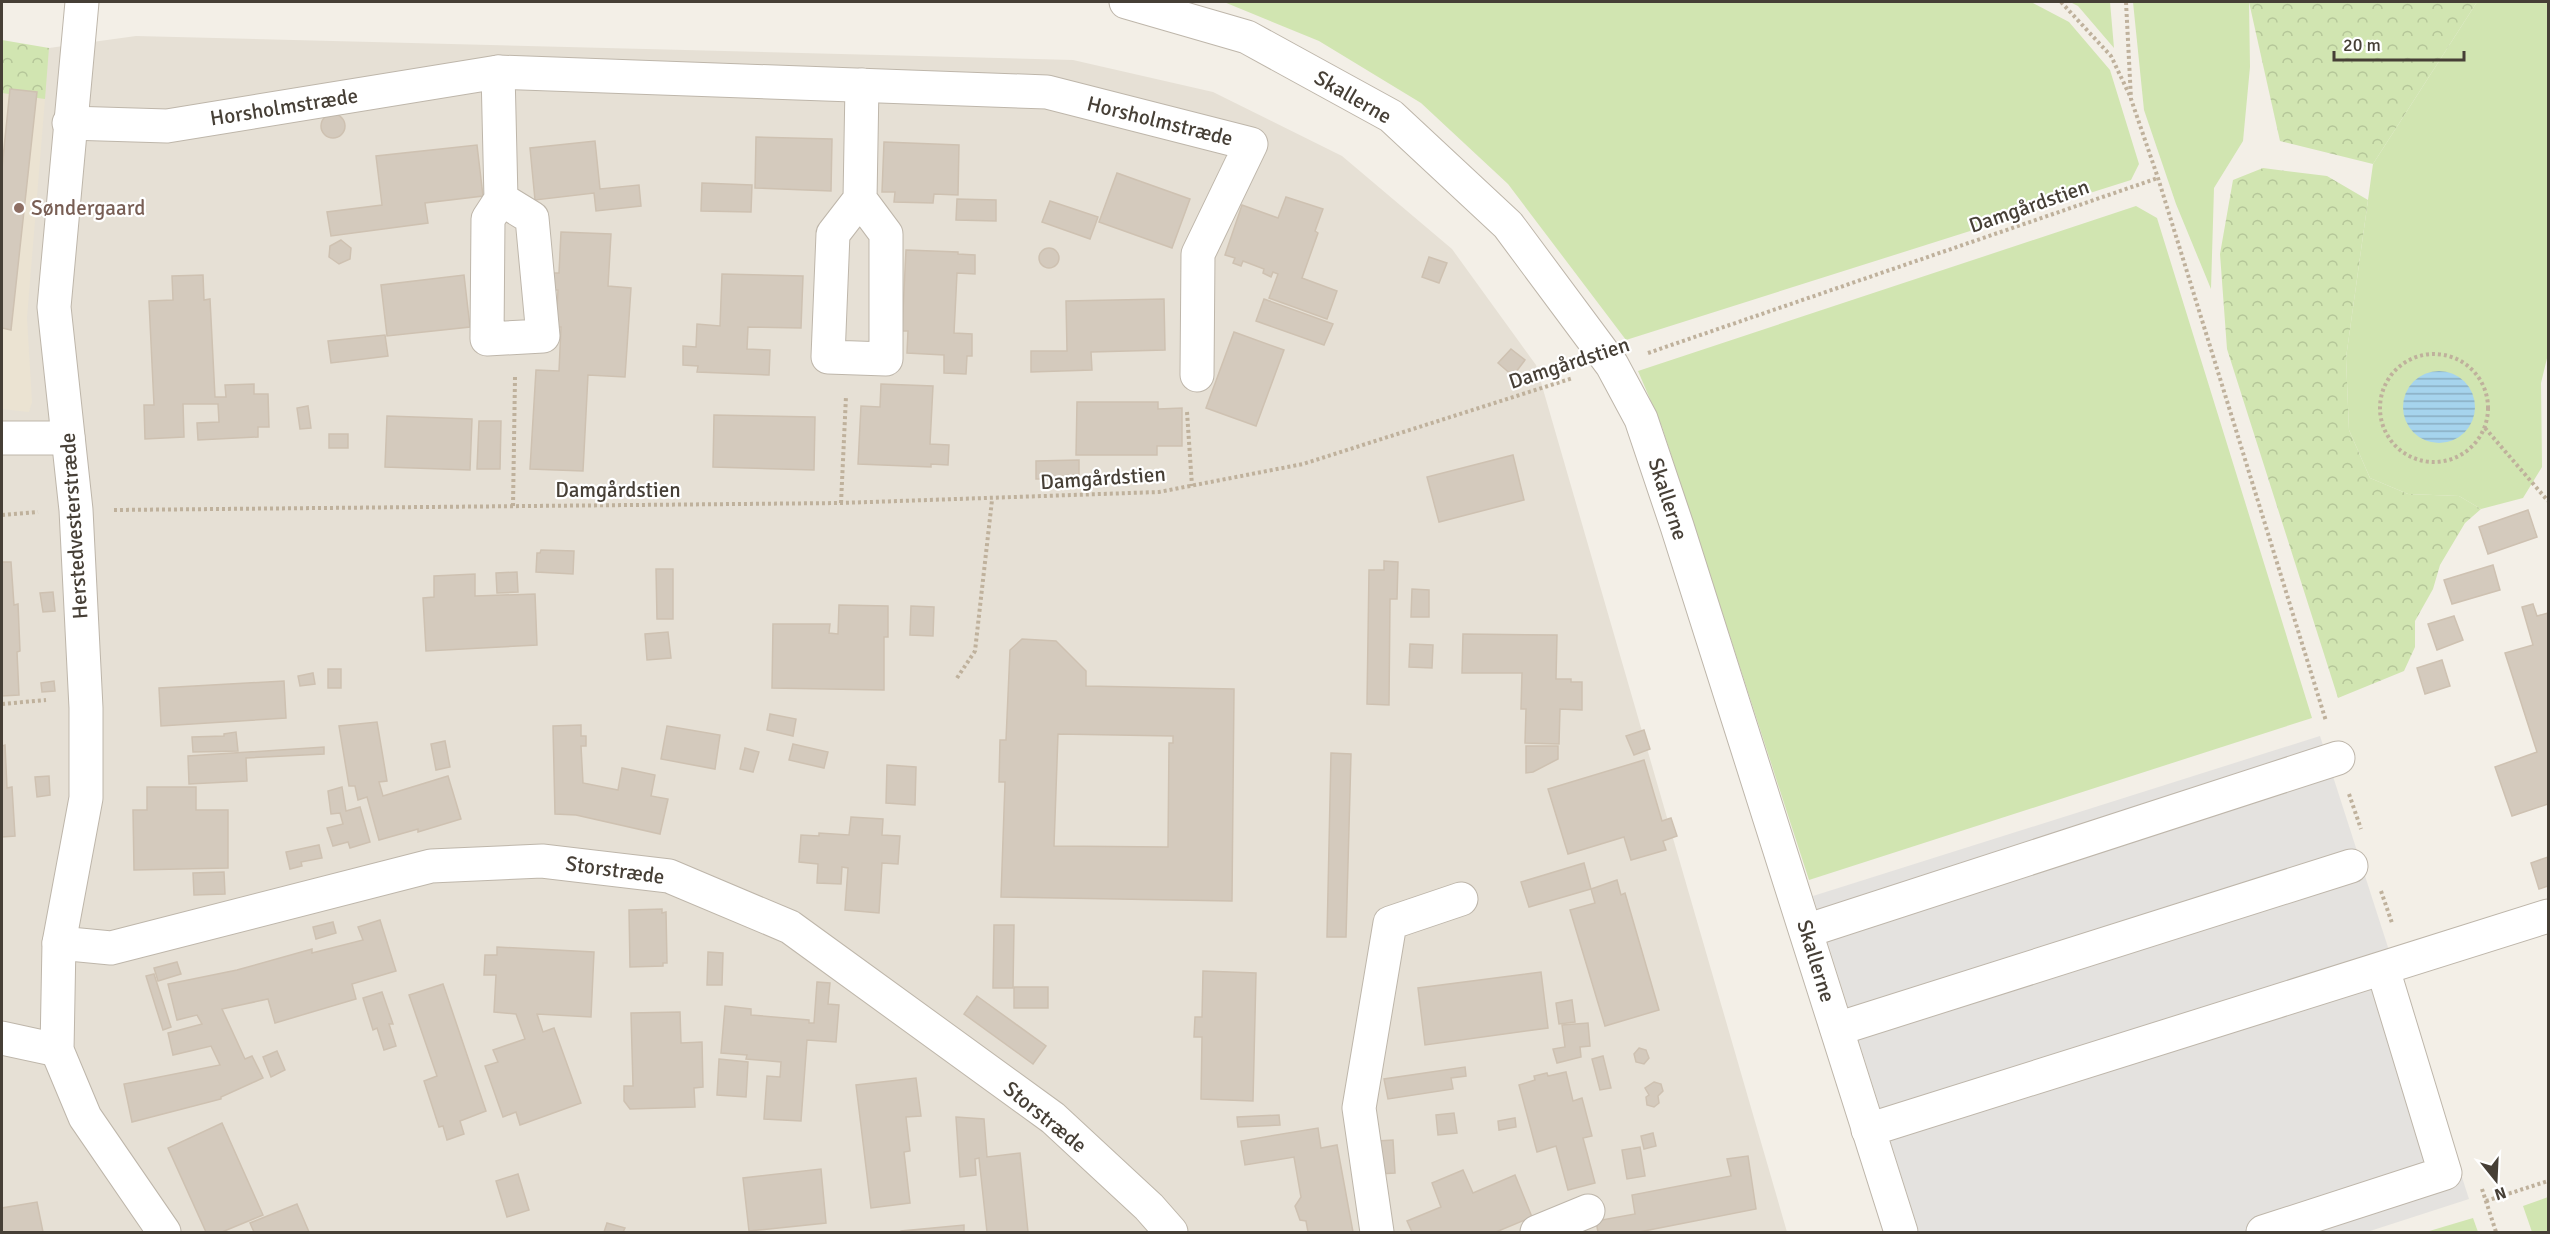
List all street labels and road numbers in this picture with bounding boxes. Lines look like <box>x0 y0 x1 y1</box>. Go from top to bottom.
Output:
street label: Skallerne <box>1310 65 1396 129</box>
street label: Horsholmstræde <box>208 82 360 132</box>
street label: Horsholmstræde <box>1084 90 1236 152</box>
street label: Damgårdstien <box>1965 173 2093 239</box>
street label: Damgårdstien <box>1505 331 1633 395</box>
street label: Herstedvesterstræde <box>55 432 93 620</box>
street label: Skallerne <box>1643 455 1693 543</box>
street label: Damgårdstien <box>1039 461 1167 495</box>
street label: Damgårdstien <box>555 477 681 503</box>
street label: Storstræde <box>564 850 666 890</box>
street label: Skallerne <box>1791 917 1841 1005</box>
street label: Storstræde <box>998 1076 1092 1158</box>

